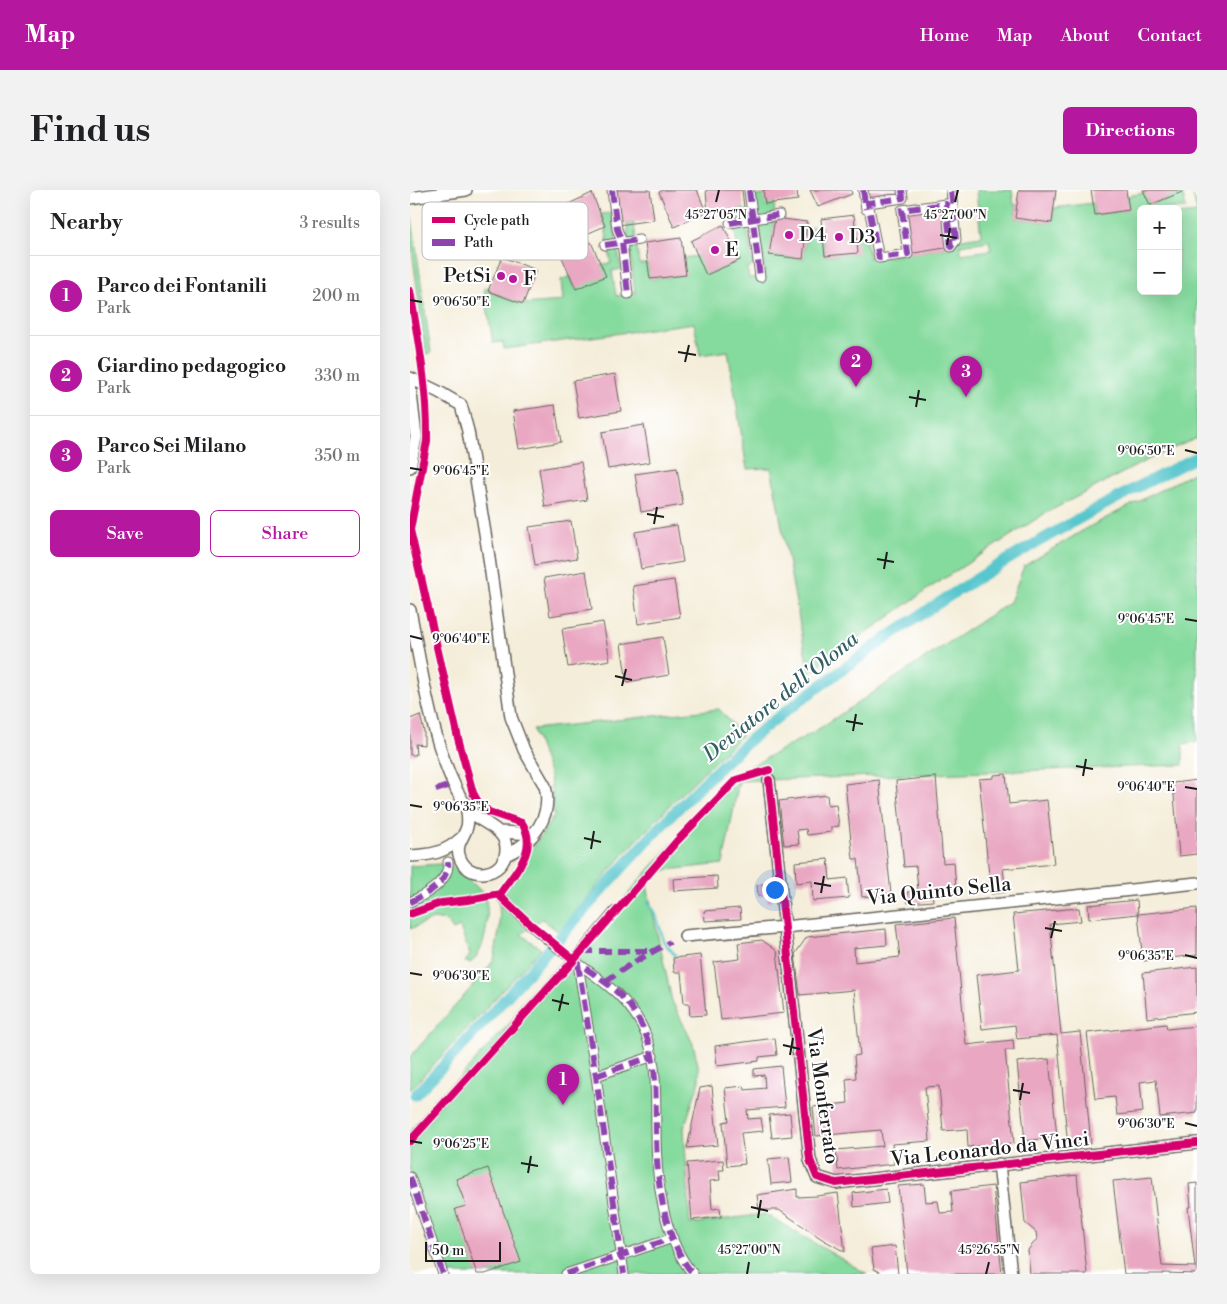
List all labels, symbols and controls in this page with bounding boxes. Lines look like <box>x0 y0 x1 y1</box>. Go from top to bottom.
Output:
text: Map <box>25 20 75 50</box>
text: Home <box>920 24 969 47</box>
text: Map <box>997 24 1033 47</box>
text: About <box>1061 24 1110 47</box>
text: Contact <box>1138 24 1202 47</box>
button: Directions <box>1063 107 1197 154</box>
text: Find us <box>30 109 150 152</box>
legend <box>422 202 588 260</box>
map controls <box>1137 205 1182 295</box>
button: + <box>1137 205 1182 250</box>
text: 45°27'05"N <box>685 208 747 223</box>
text: 45°27'00"N <box>923 208 987 223</box>
text: Nearby <box>50 210 123 236</box>
text: Cycle path <box>464 212 530 230</box>
text: 3 results <box>299 213 360 233</box>
place label: D4 <box>799 223 827 248</box>
place label: D3 <box>849 225 876 250</box>
marker: D4 <box>783 229 795 241</box>
marker: D3 <box>833 231 845 243</box>
text: Path <box>464 234 494 252</box>
place label: E <box>725 238 739 263</box>
marker: E <box>709 244 721 256</box>
button: − <box>1137 250 1182 295</box>
place label: PetSi <box>443 264 491 289</box>
place label: F <box>523 267 536 292</box>
marker: PetSi <box>495 270 507 282</box>
marker: F <box>507 273 519 285</box>
text: Parco dei Fontanili <box>97 274 267 298</box>
text: 1 <box>62 286 70 306</box>
text: 200 m <box>312 286 360 306</box>
text: 9°06'50"E <box>432 295 490 310</box>
text: Park <box>97 298 130 318</box>
pin: 2 <box>840 346 872 387</box>
text: Giardino pedagogico <box>97 354 286 378</box>
pin: 3 <box>950 356 982 397</box>
text: 2 <box>61 366 71 386</box>
text: 330 m <box>314 366 360 386</box>
text: Park <box>97 378 130 398</box>
text: Parco Sei Milano <box>97 434 247 458</box>
text: 9°06'50"E <box>1117 444 1175 459</box>
text: 3 <box>61 446 71 466</box>
text: 350 m <box>314 446 360 466</box>
text: Park <box>97 458 130 478</box>
text: 9°06'45"E <box>433 464 489 479</box>
button: Save <box>50 510 200 557</box>
button: Share <box>210 510 360 557</box>
text: 9°06'45"E <box>1118 612 1174 627</box>
water label: Deviatore dell'Olona <box>697 626 864 768</box>
text: 9°06'40"E <box>432 632 490 647</box>
text: 9°06'40"E <box>1117 780 1175 795</box>
text: 9°06'35"E <box>433 800 489 815</box>
street label: Via Quinto Sella <box>864 872 1013 912</box>
your location <box>762 877 788 903</box>
text: 9°06'35"E <box>1118 949 1174 964</box>
text: 9°06'30"E <box>432 969 490 984</box>
street label: Via Monferrato <box>800 1025 844 1166</box>
pin: 1 <box>547 1064 579 1105</box>
text: 9°06'30"E <box>1117 1117 1175 1132</box>
street label: Via Leonardo da Vinci <box>888 1127 1091 1173</box>
text: 9°06'25"E <box>433 1137 489 1152</box>
scale bar <box>425 1239 501 1262</box>
text: 50 m <box>432 1242 464 1260</box>
text: 45°27'00"N <box>717 1243 781 1258</box>
text: 45°26'55"N <box>958 1243 1020 1258</box>

